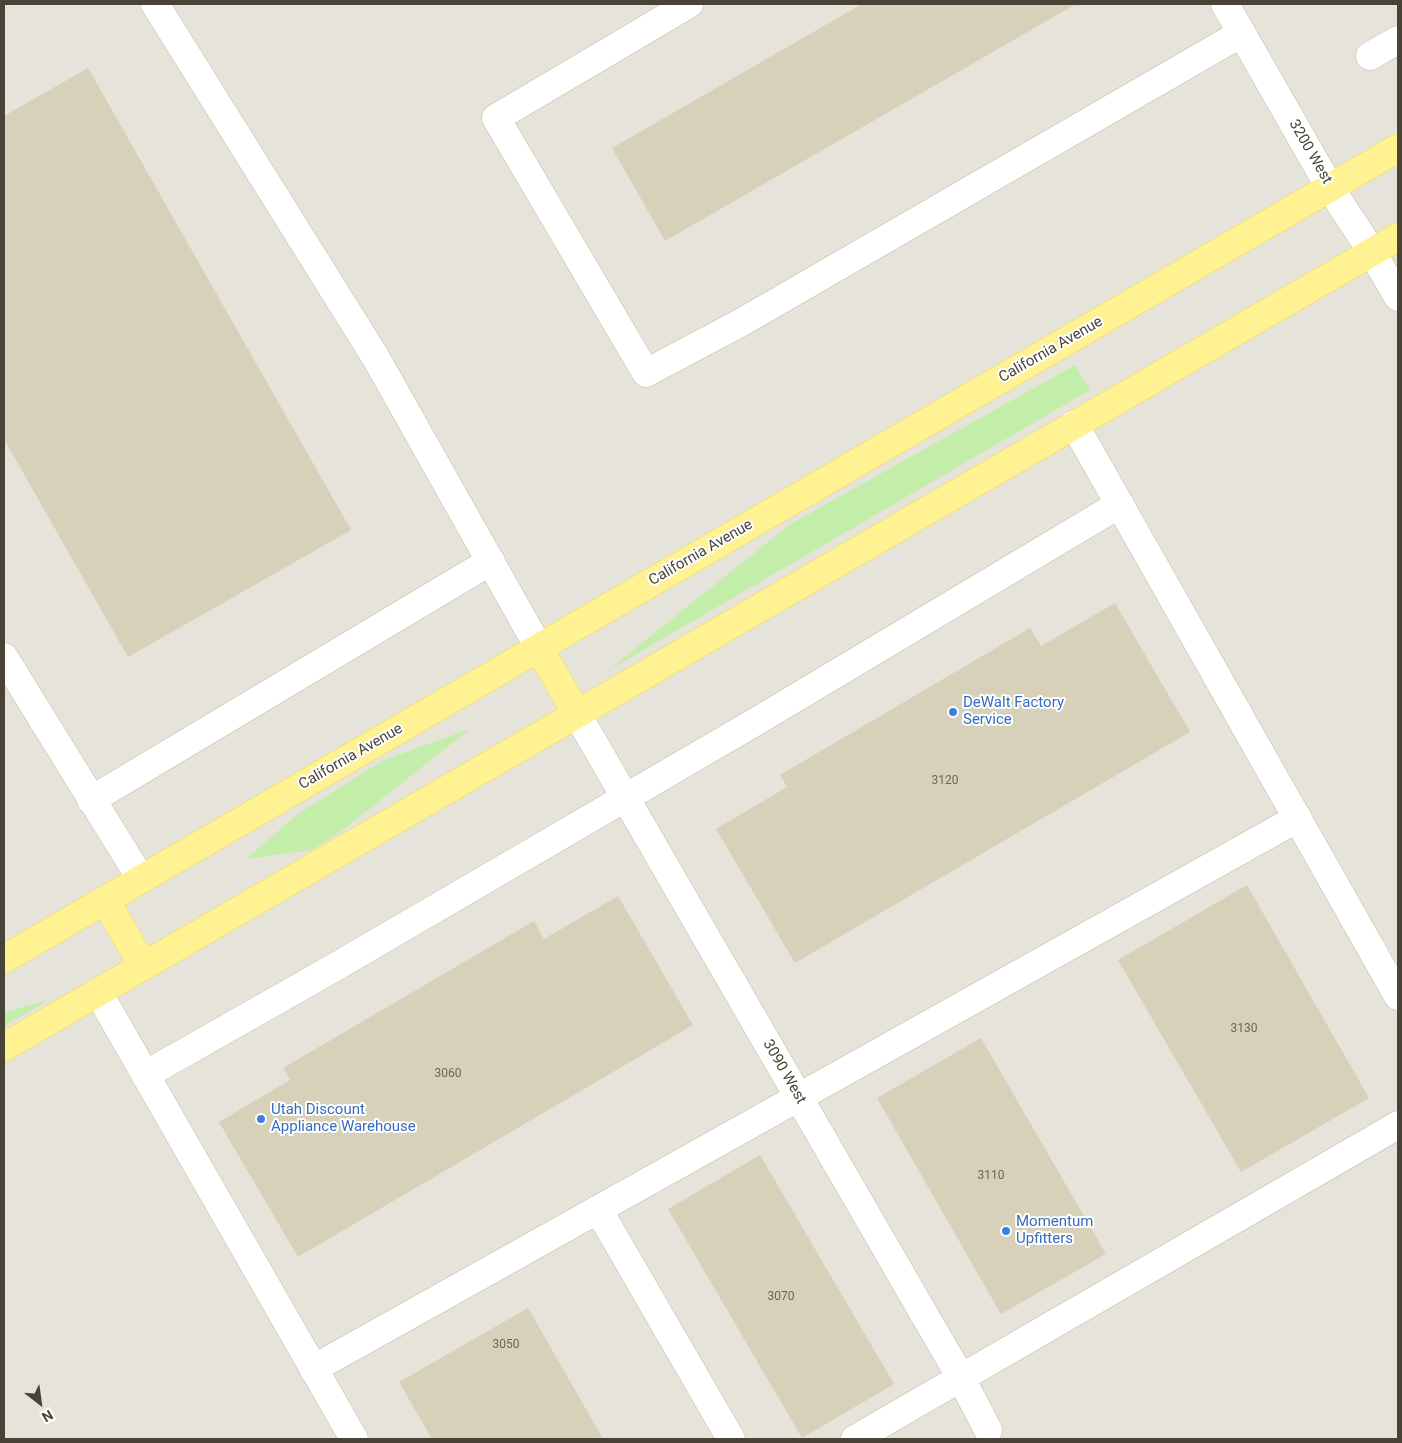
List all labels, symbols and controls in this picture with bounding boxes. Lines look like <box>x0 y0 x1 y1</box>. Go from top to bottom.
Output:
street label: 3200 West <box>1284 117 1336 187</box>
street label: California Avenue <box>996 313 1106 387</box>
street label: California Avenue <box>646 516 756 590</box>
place label: DeWalt Factory Service <box>963 694 1064 729</box>
marker: DeWalt Factory Service <box>947 706 959 718</box>
street label: California Avenue <box>296 720 406 794</box>
house number: 3120 <box>932 774 958 788</box>
house number: 3130 <box>1231 1022 1257 1036</box>
street label: 3090 West <box>758 1037 810 1107</box>
house number: 3060 <box>435 1067 461 1081</box>
place label: Utah Discount Appliance Warehouse <box>271 1101 416 1136</box>
marker: Utah Discount Appliance Warehouse <box>255 1113 267 1125</box>
house number: 3110 <box>978 1169 1004 1183</box>
place label: Momentum Upfitters <box>1016 1213 1093 1248</box>
marker: Momentum Upfitters <box>1000 1225 1012 1237</box>
house number: 3070 <box>768 1290 794 1304</box>
house number: 3050 <box>493 1338 519 1352</box>
north arrow <box>15 1378 65 1428</box>
text: N <box>39 1407 56 1425</box>

